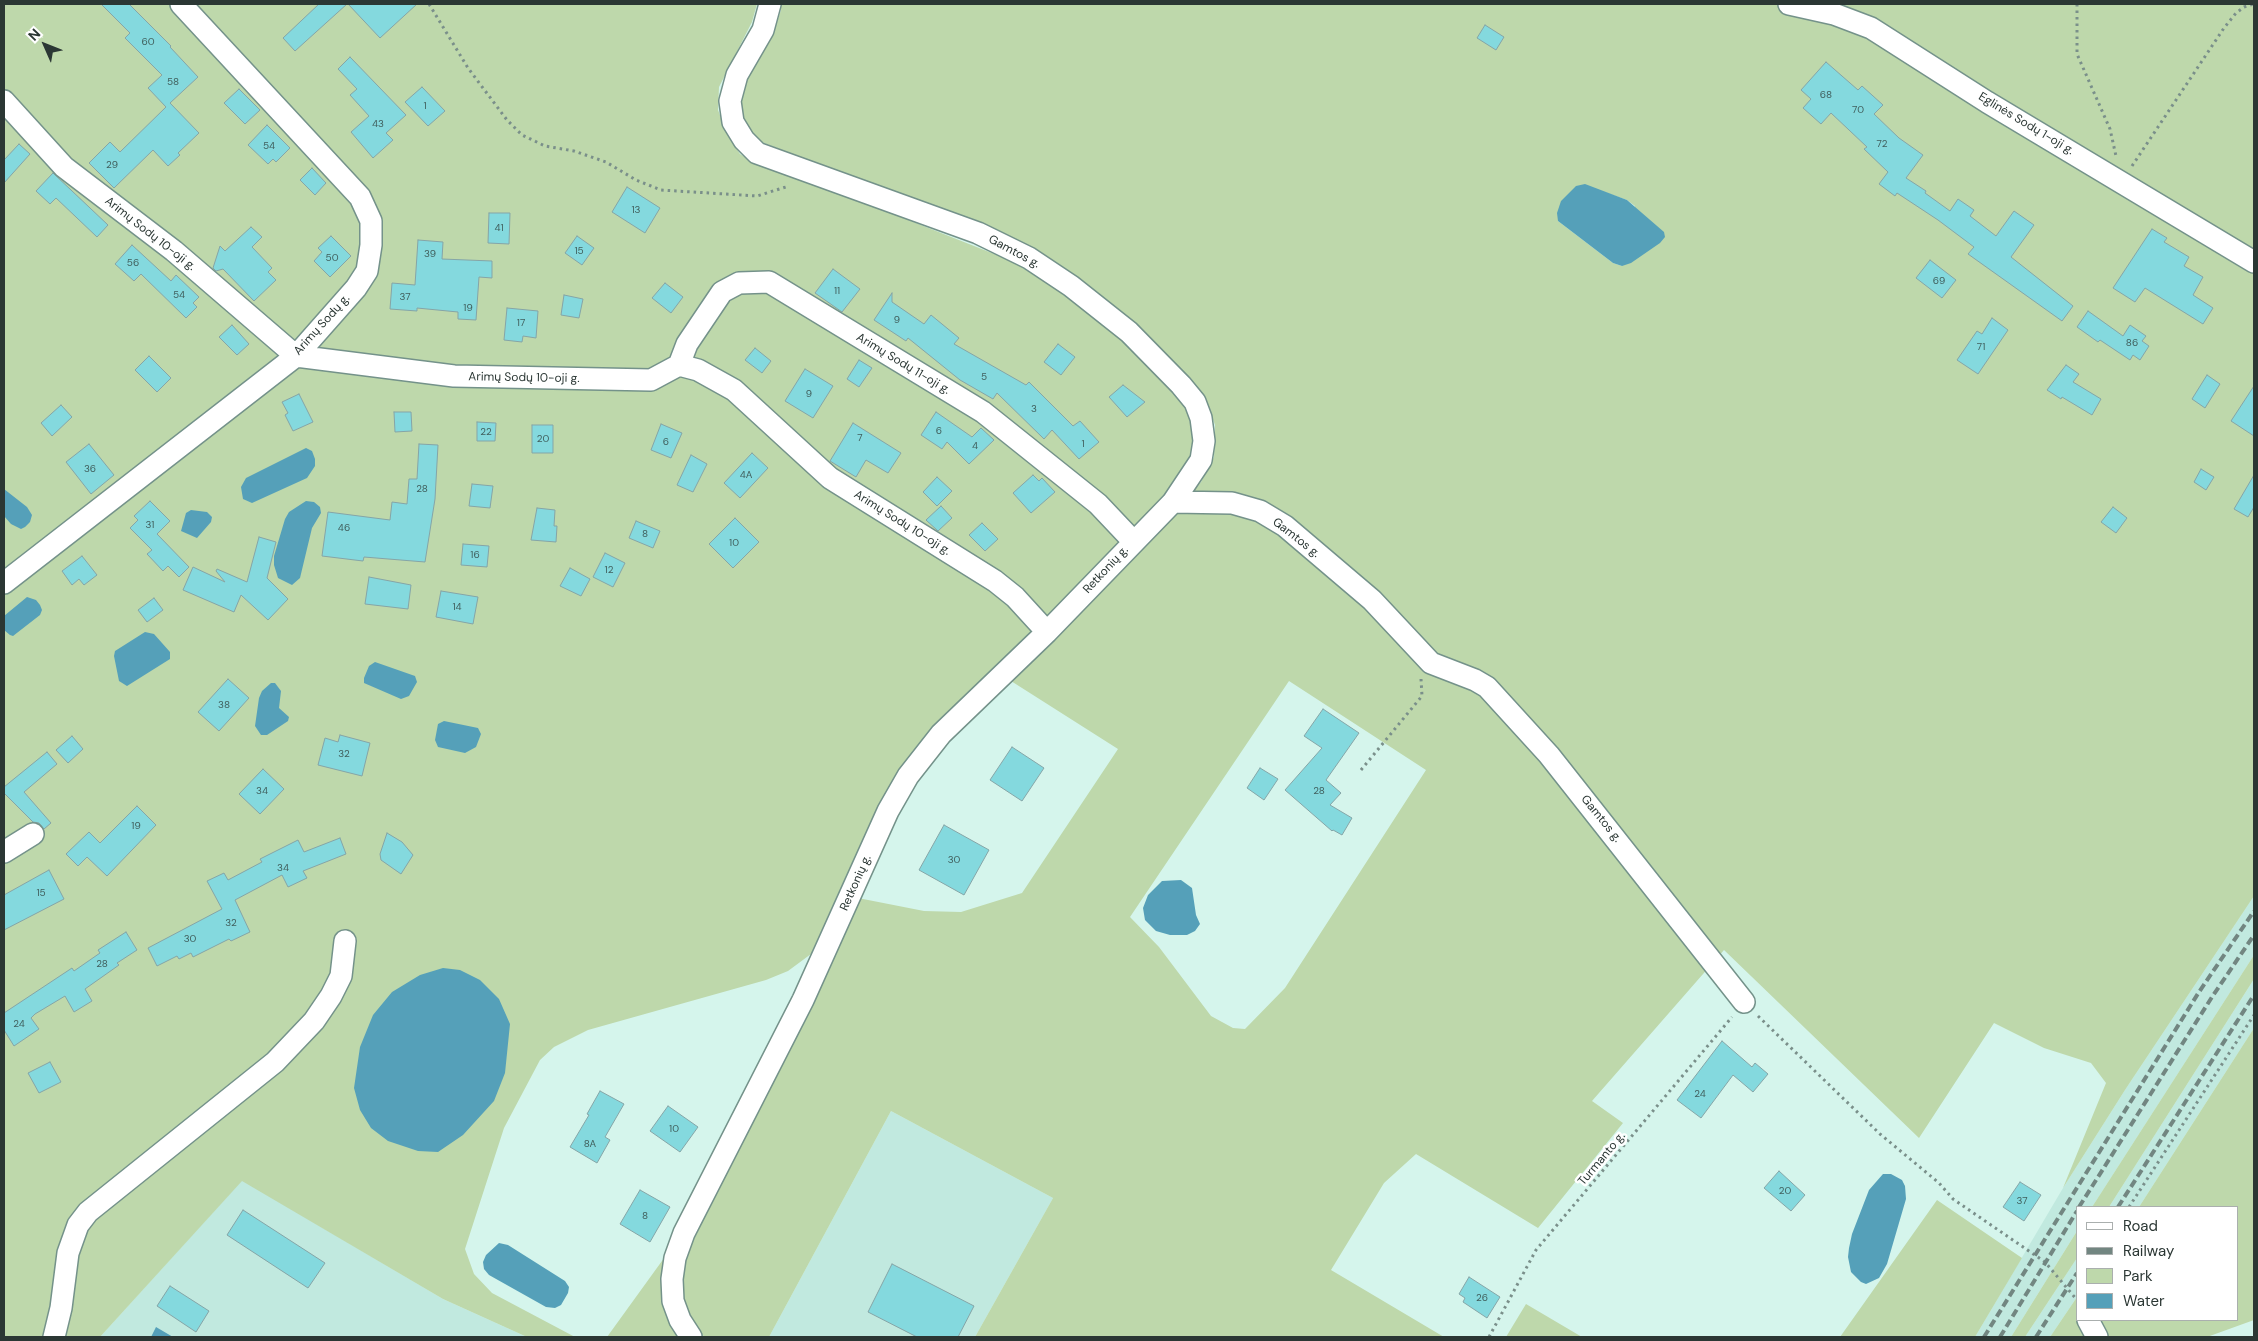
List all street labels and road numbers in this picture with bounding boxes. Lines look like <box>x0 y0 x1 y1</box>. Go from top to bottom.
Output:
street label: Eglinės Sodų 1-oji g. <box>1976 90 2076 158</box>
street label: Arimų Sodų 10-oji g. <box>102 194 198 274</box>
street label: Gamtos g. <box>986 232 1042 272</box>
street label: Arimų Sodų g. <box>291 292 353 358</box>
street label: Arimų Sodų 11-oji g. <box>853 330 953 398</box>
street label: Arimų Sodų 10-oji g. <box>468 370 580 386</box>
street label: Arimų Sodų 10-oji g. <box>851 487 953 559</box>
street label: Gamtos g. <box>1269 515 1323 561</box>
street label: Retkonių g. <box>1080 543 1132 597</box>
street label: Gamtos g. <box>1578 793 1624 845</box>
street label: Retkonių g. <box>837 853 875 913</box>
street label: Turmanto g. <box>1575 1129 1629 1189</box>

